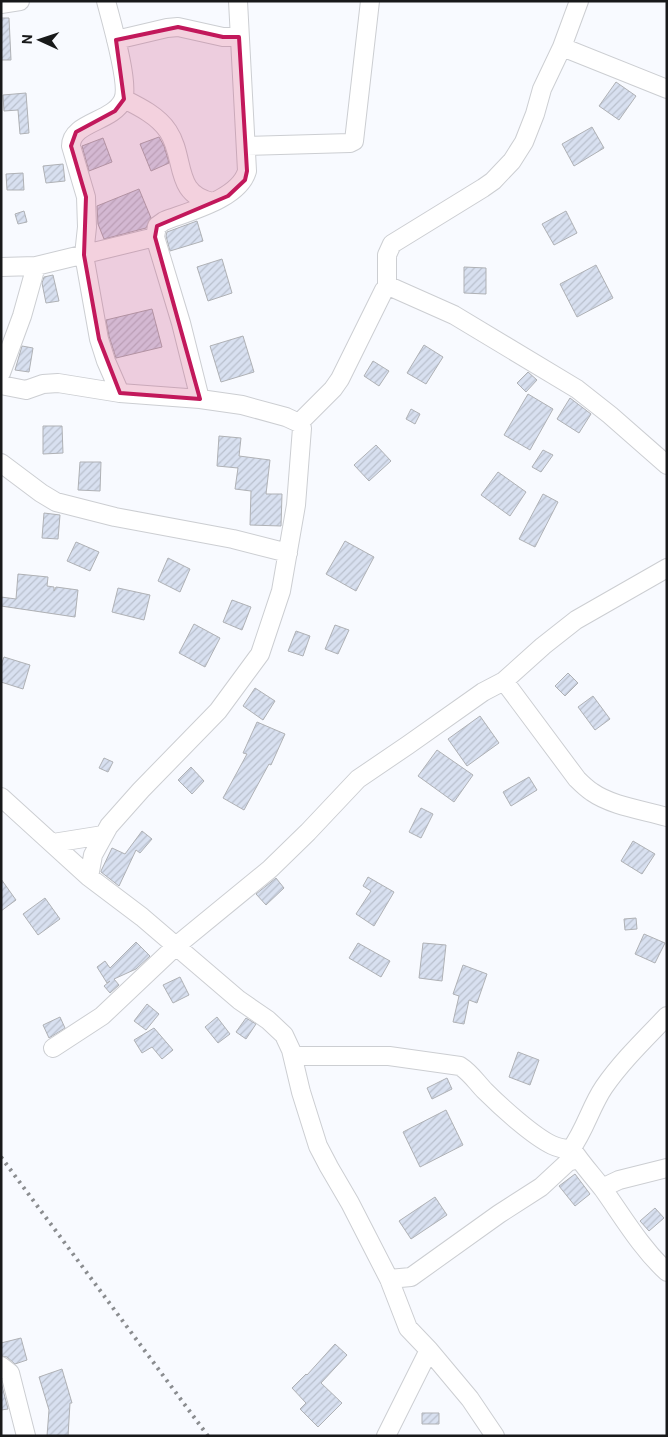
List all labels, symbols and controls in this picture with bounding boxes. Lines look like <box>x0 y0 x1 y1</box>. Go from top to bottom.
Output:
north arrow <box>15 15 65 65</box>
text: N <box>19 34 35 45</box>

